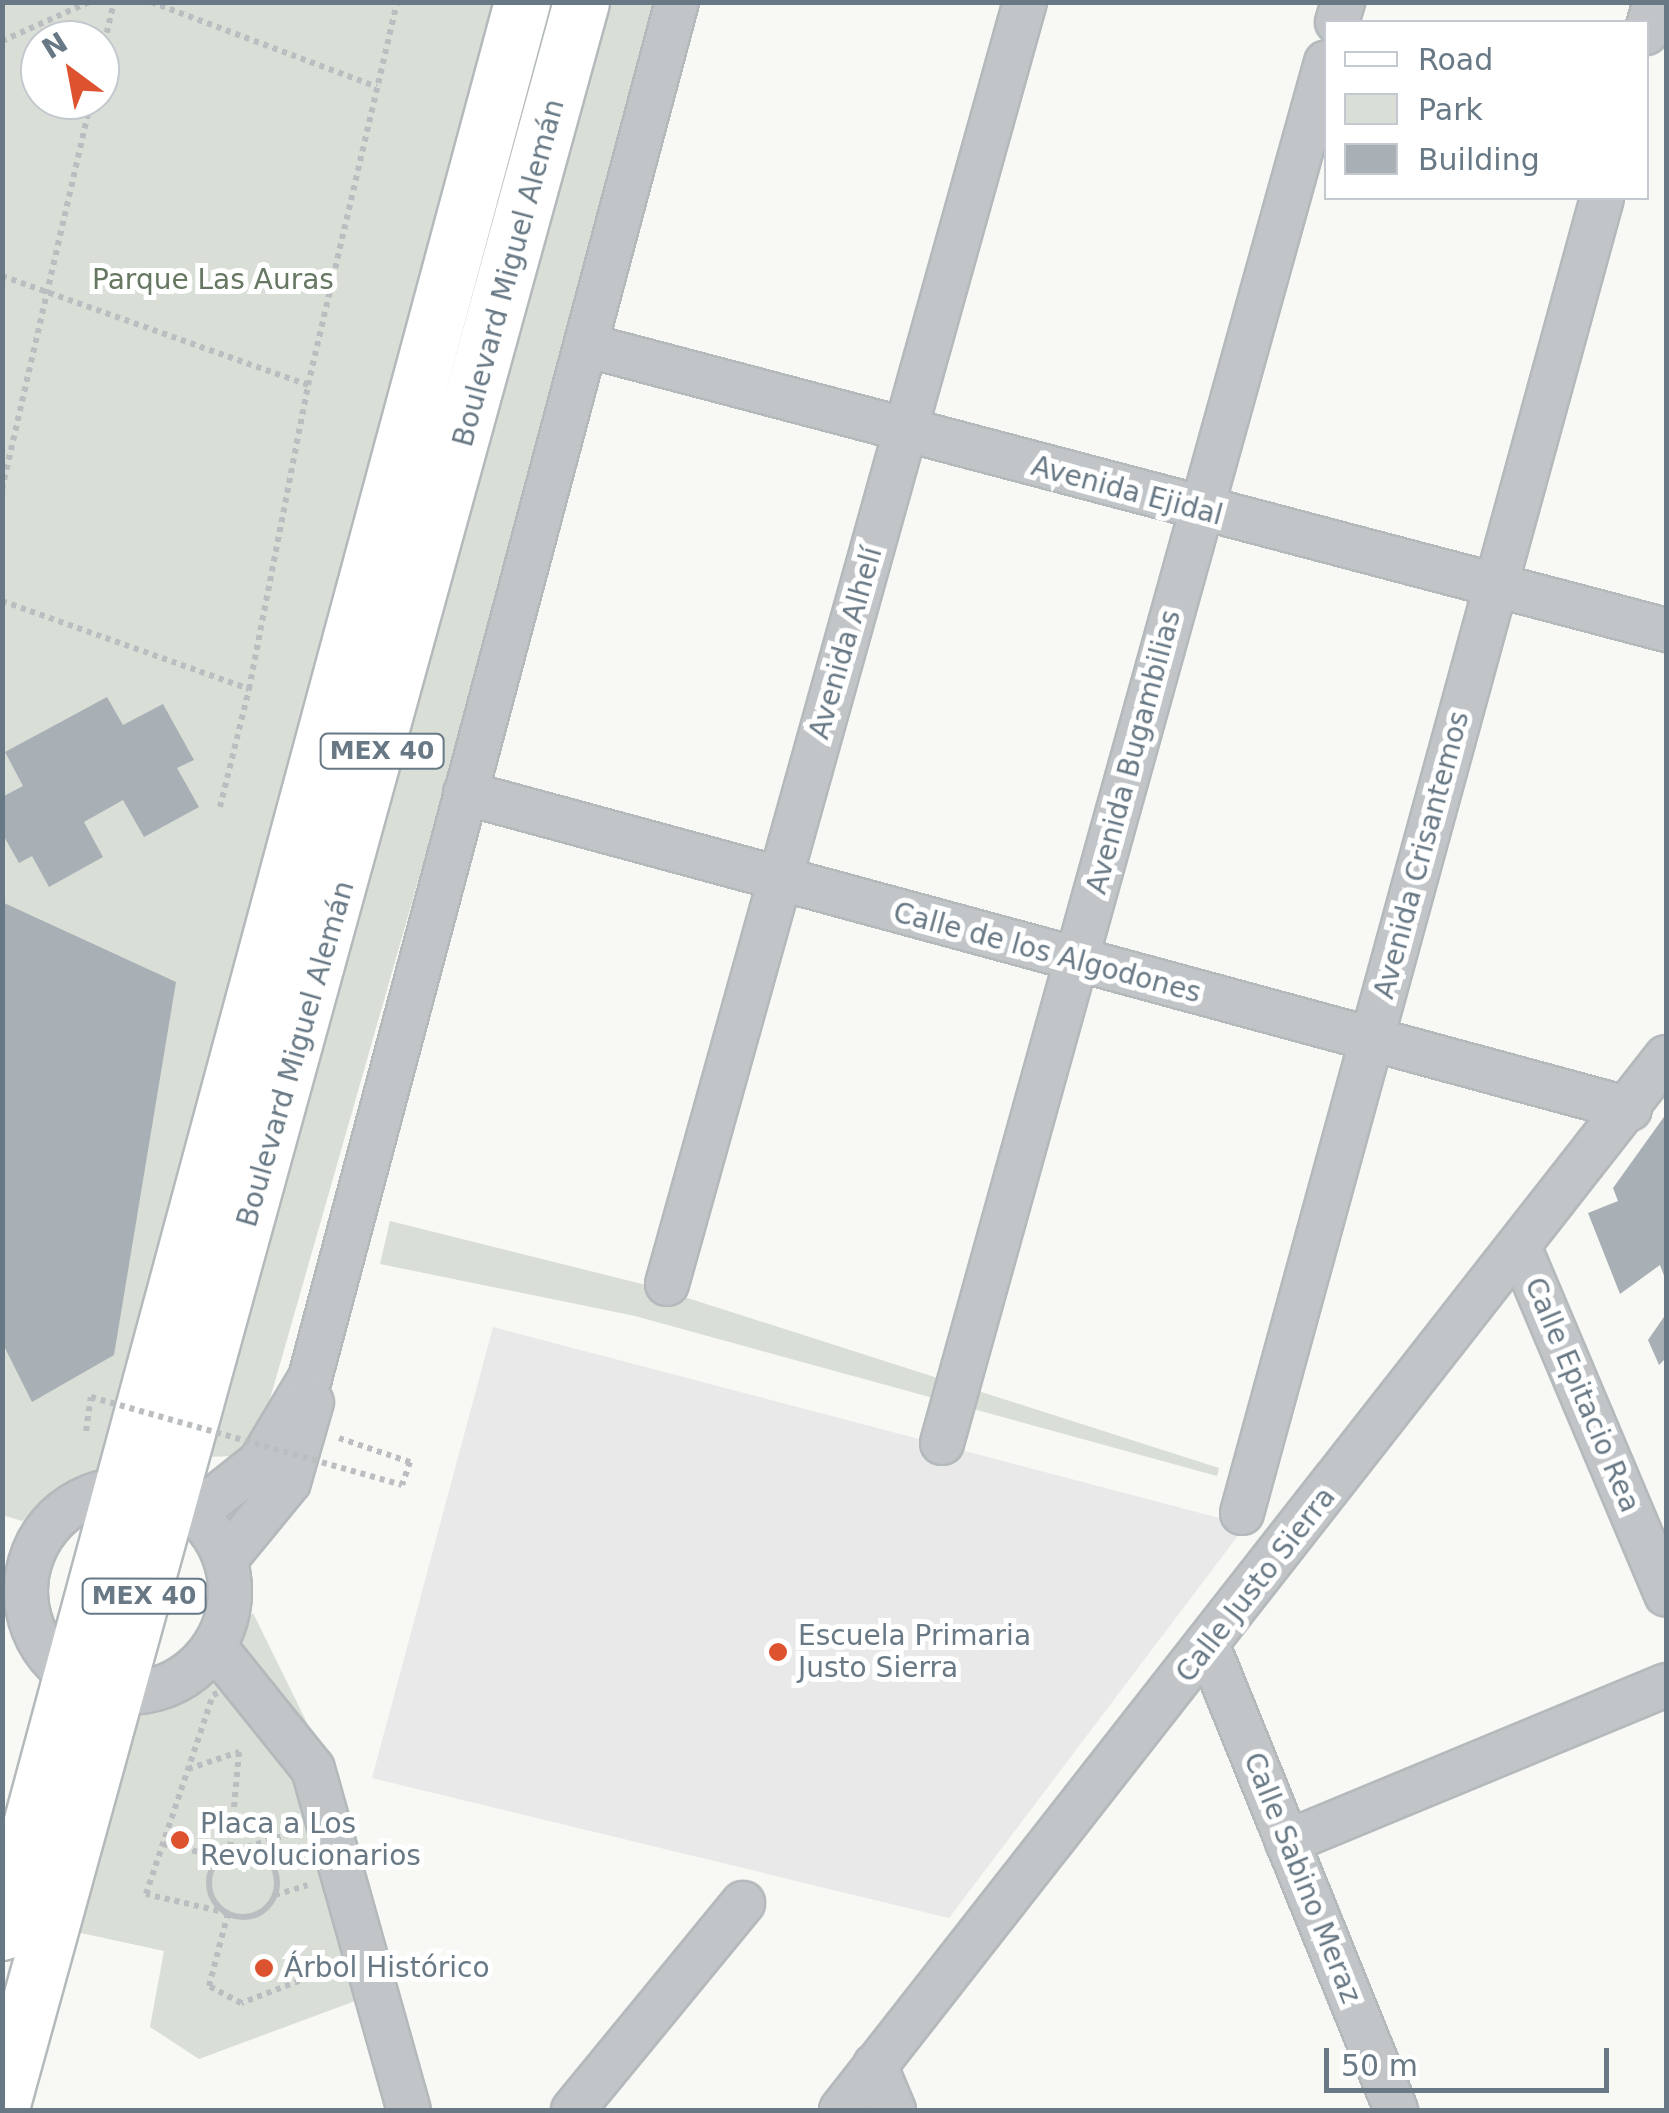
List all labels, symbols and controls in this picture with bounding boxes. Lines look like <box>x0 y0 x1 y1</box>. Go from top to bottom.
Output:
north arrow <box>20 20 120 120</box>
legend <box>1324 20 1649 200</box>
text: N <box>36 26 74 66</box>
text: Road <box>1418 42 1493 77</box>
text: Park <box>1418 92 1483 127</box>
street label: Boulevard Miguel Alemán <box>446 96 572 450</box>
text: Building <box>1418 142 1540 177</box>
park label: Parque Las Auras <box>92 263 334 297</box>
street label: Avenida Ejidal <box>1028 449 1226 533</box>
street label: Avenida Alhelí <box>803 543 889 743</box>
street label: Avenida Bugambilias <box>1080 606 1188 898</box>
street label: Avenida Crisantemos <box>1367 708 1477 1002</box>
road number: MEX 40 <box>320 731 444 771</box>
street label: Boulevard Miguel Alemán <box>230 877 362 1231</box>
street label: Calle de los Algodones <box>890 896 1204 1010</box>
street label: Calle Epitacio Rea <box>1517 1273 1647 1517</box>
street label: Calle Justo Sierra <box>1169 1481 1343 1689</box>
road number: MEX 40 <box>82 1576 206 1616</box>
place label: Escuela Primaria Justo Sierra <box>798 1619 1031 1685</box>
marker: Escuela Primaria Justo Sierra <box>767 1641 789 1663</box>
street label: Calle Sabino Meraz <box>1236 1748 1368 2008</box>
place label: Placa a Los Revolucionarios <box>200 1807 421 1873</box>
marker: Placa a Los Revolucionarios <box>169 1829 191 1851</box>
place label: Árbol Histórico <box>284 1951 490 1985</box>
marker: Árbol Histórico <box>253 1957 275 1979</box>
scale bar <box>1329 2028 1614 2090</box>
text: 50 m <box>1341 2048 1418 2083</box>

